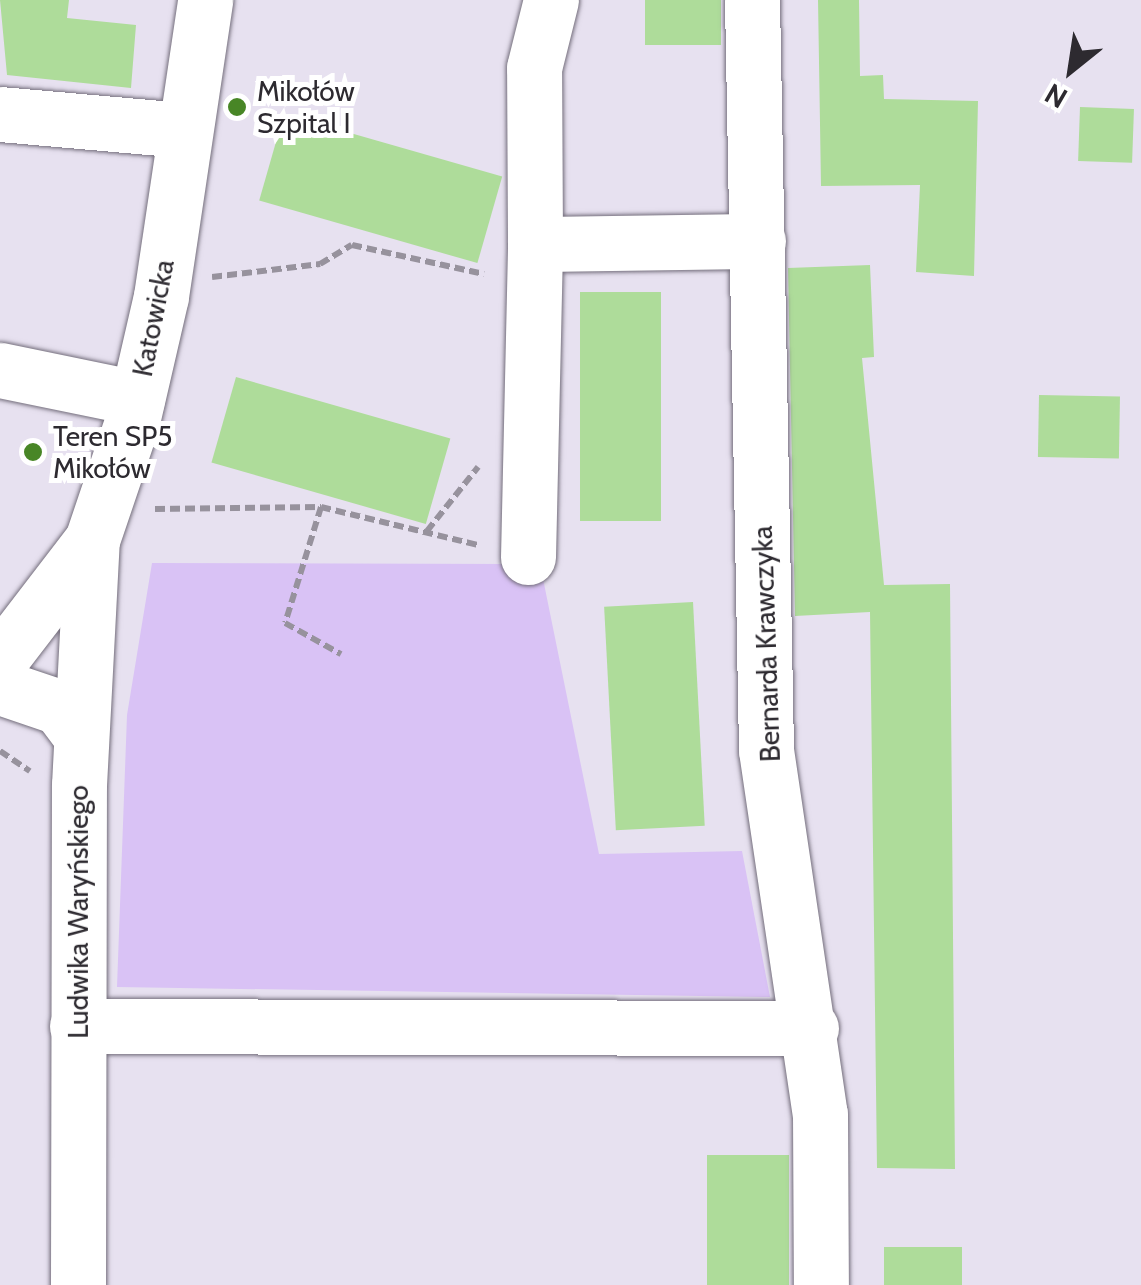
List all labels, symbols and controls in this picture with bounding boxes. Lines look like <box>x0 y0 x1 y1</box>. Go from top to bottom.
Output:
north arrow <box>1021 20 1121 120</box>
place label: Mikołów Szpital I <box>257 74 355 140</box>
text: N <box>1039 76 1073 116</box>
marker: Mikołów Szpital I <box>226 96 248 118</box>
street label: Katowicka <box>125 257 181 379</box>
place label: Teren SP5 Mikołów <box>53 419 172 485</box>
marker: Teren SP5 Mikołów <box>22 441 44 463</box>
street label: Bernarda Krawczyka <box>745 525 787 763</box>
street label: Ludwika Waryńskiego <box>61 785 95 1039</box>

